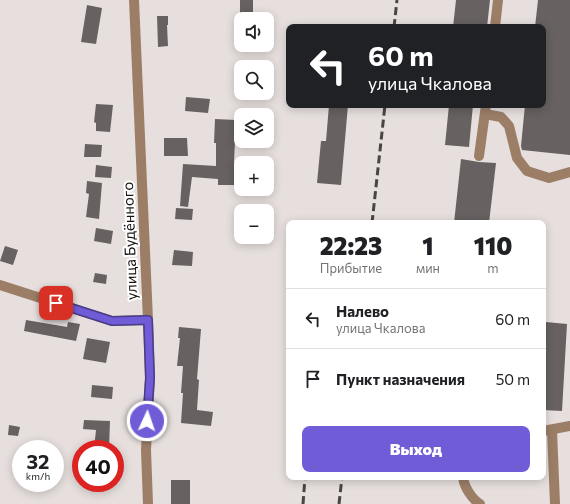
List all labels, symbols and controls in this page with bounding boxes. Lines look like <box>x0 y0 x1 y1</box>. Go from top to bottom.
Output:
map controls <box>234 12 274 244</box>
button: sound <box>234 12 274 52</box>
text: 60 m <box>368 38 434 72</box>
icon: left <box>302 40 354 92</box>
button: search <box>234 60 274 100</box>
text: улица Чкалова <box>368 72 492 94</box>
button: layers <box>234 108 274 148</box>
button: + <box>234 156 274 196</box>
street label: улица Будённого <box>118 182 140 301</box>
button: − <box>234 204 274 244</box>
text: 22:23 <box>320 231 382 260</box>
text: 1 <box>422 231 434 260</box>
text: 110 <box>474 231 512 260</box>
text: Прибытие <box>320 260 382 276</box>
text: мин <box>416 260 440 276</box>
text: m <box>487 260 499 276</box>
pin <box>39 286 73 320</box>
icon: arrive <box>45 292 67 314</box>
text: Налево <box>336 302 389 320</box>
icon: left <box>302 308 324 330</box>
text: 60 m <box>495 310 530 328</box>
text: улица Чкалова <box>336 320 425 336</box>
icon: arrive <box>302 368 324 390</box>
text: Пункт назначения <box>336 370 465 388</box>
text: 50 m <box>496 370 530 388</box>
position arrow <box>126 400 168 442</box>
button: Выход <box>302 426 530 472</box>
speed limit sign: 40 <box>72 440 124 492</box>
text: 32 <box>27 449 49 473</box>
text: km/h <box>26 470 50 482</box>

